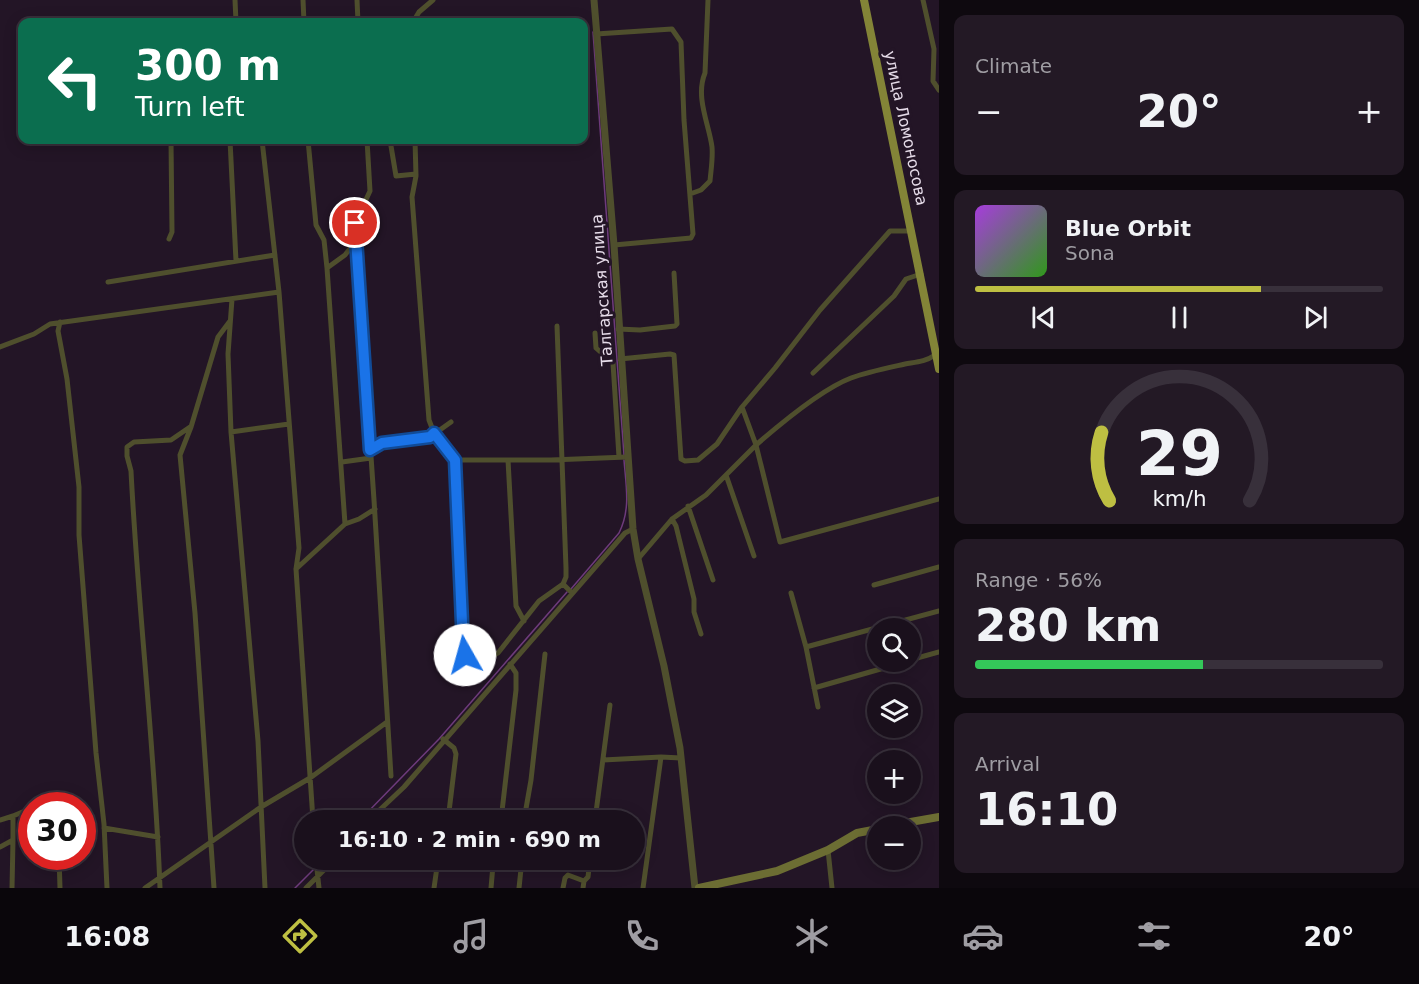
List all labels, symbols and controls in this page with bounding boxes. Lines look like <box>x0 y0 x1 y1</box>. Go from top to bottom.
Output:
text: 300 m <box>135 41 281 90</box>
icon: left <box>36 42 114 120</box>
street label: улица Ломоносова <box>880 49 932 207</box>
text: Climate <box>975 54 1052 78</box>
text: 20° <box>1136 85 1222 138</box>
text: Turn left <box>135 91 245 122</box>
text: − <box>975 92 1003 131</box>
text: + <box>1355 92 1383 131</box>
pin <box>329 197 380 248</box>
icon: arrive <box>338 206 371 239</box>
street label: Талгарская улица <box>587 214 617 367</box>
text: Blue Orbit <box>1065 216 1191 241</box>
text: Sona <box>1065 241 1115 265</box>
icon: previous <box>1027 301 1060 334</box>
icon: pause <box>1163 301 1196 334</box>
icon: next <box>1299 301 1332 334</box>
text: 29 <box>1136 417 1222 490</box>
text: km/h <box>1152 486 1206 511</box>
text: Range · 56% <box>975 568 1102 592</box>
text: 280 km <box>975 599 1161 652</box>
map controls <box>867 618 921 870</box>
button: search <box>867 618 921 672</box>
position arrow <box>433 623 497 687</box>
button: layers <box>867 684 921 738</box>
button: + <box>867 750 921 804</box>
text: Arrival <box>975 752 1040 776</box>
text: 16:10 <box>975 783 1118 836</box>
speed limit sign: 30 <box>18 792 96 870</box>
button: − <box>867 816 921 870</box>
text: 16:10 · 2 min · 690 m <box>338 827 601 852</box>
icon: directions <box>279 915 321 957</box>
icon: music <box>450 915 492 957</box>
icon: phone <box>621 915 663 957</box>
icon: climate <box>791 915 833 957</box>
icon: car <box>962 915 1004 957</box>
icon: filters <box>1133 915 1175 957</box>
text: 16:08 <box>64 921 150 952</box>
text: 20° <box>1303 921 1355 952</box>

